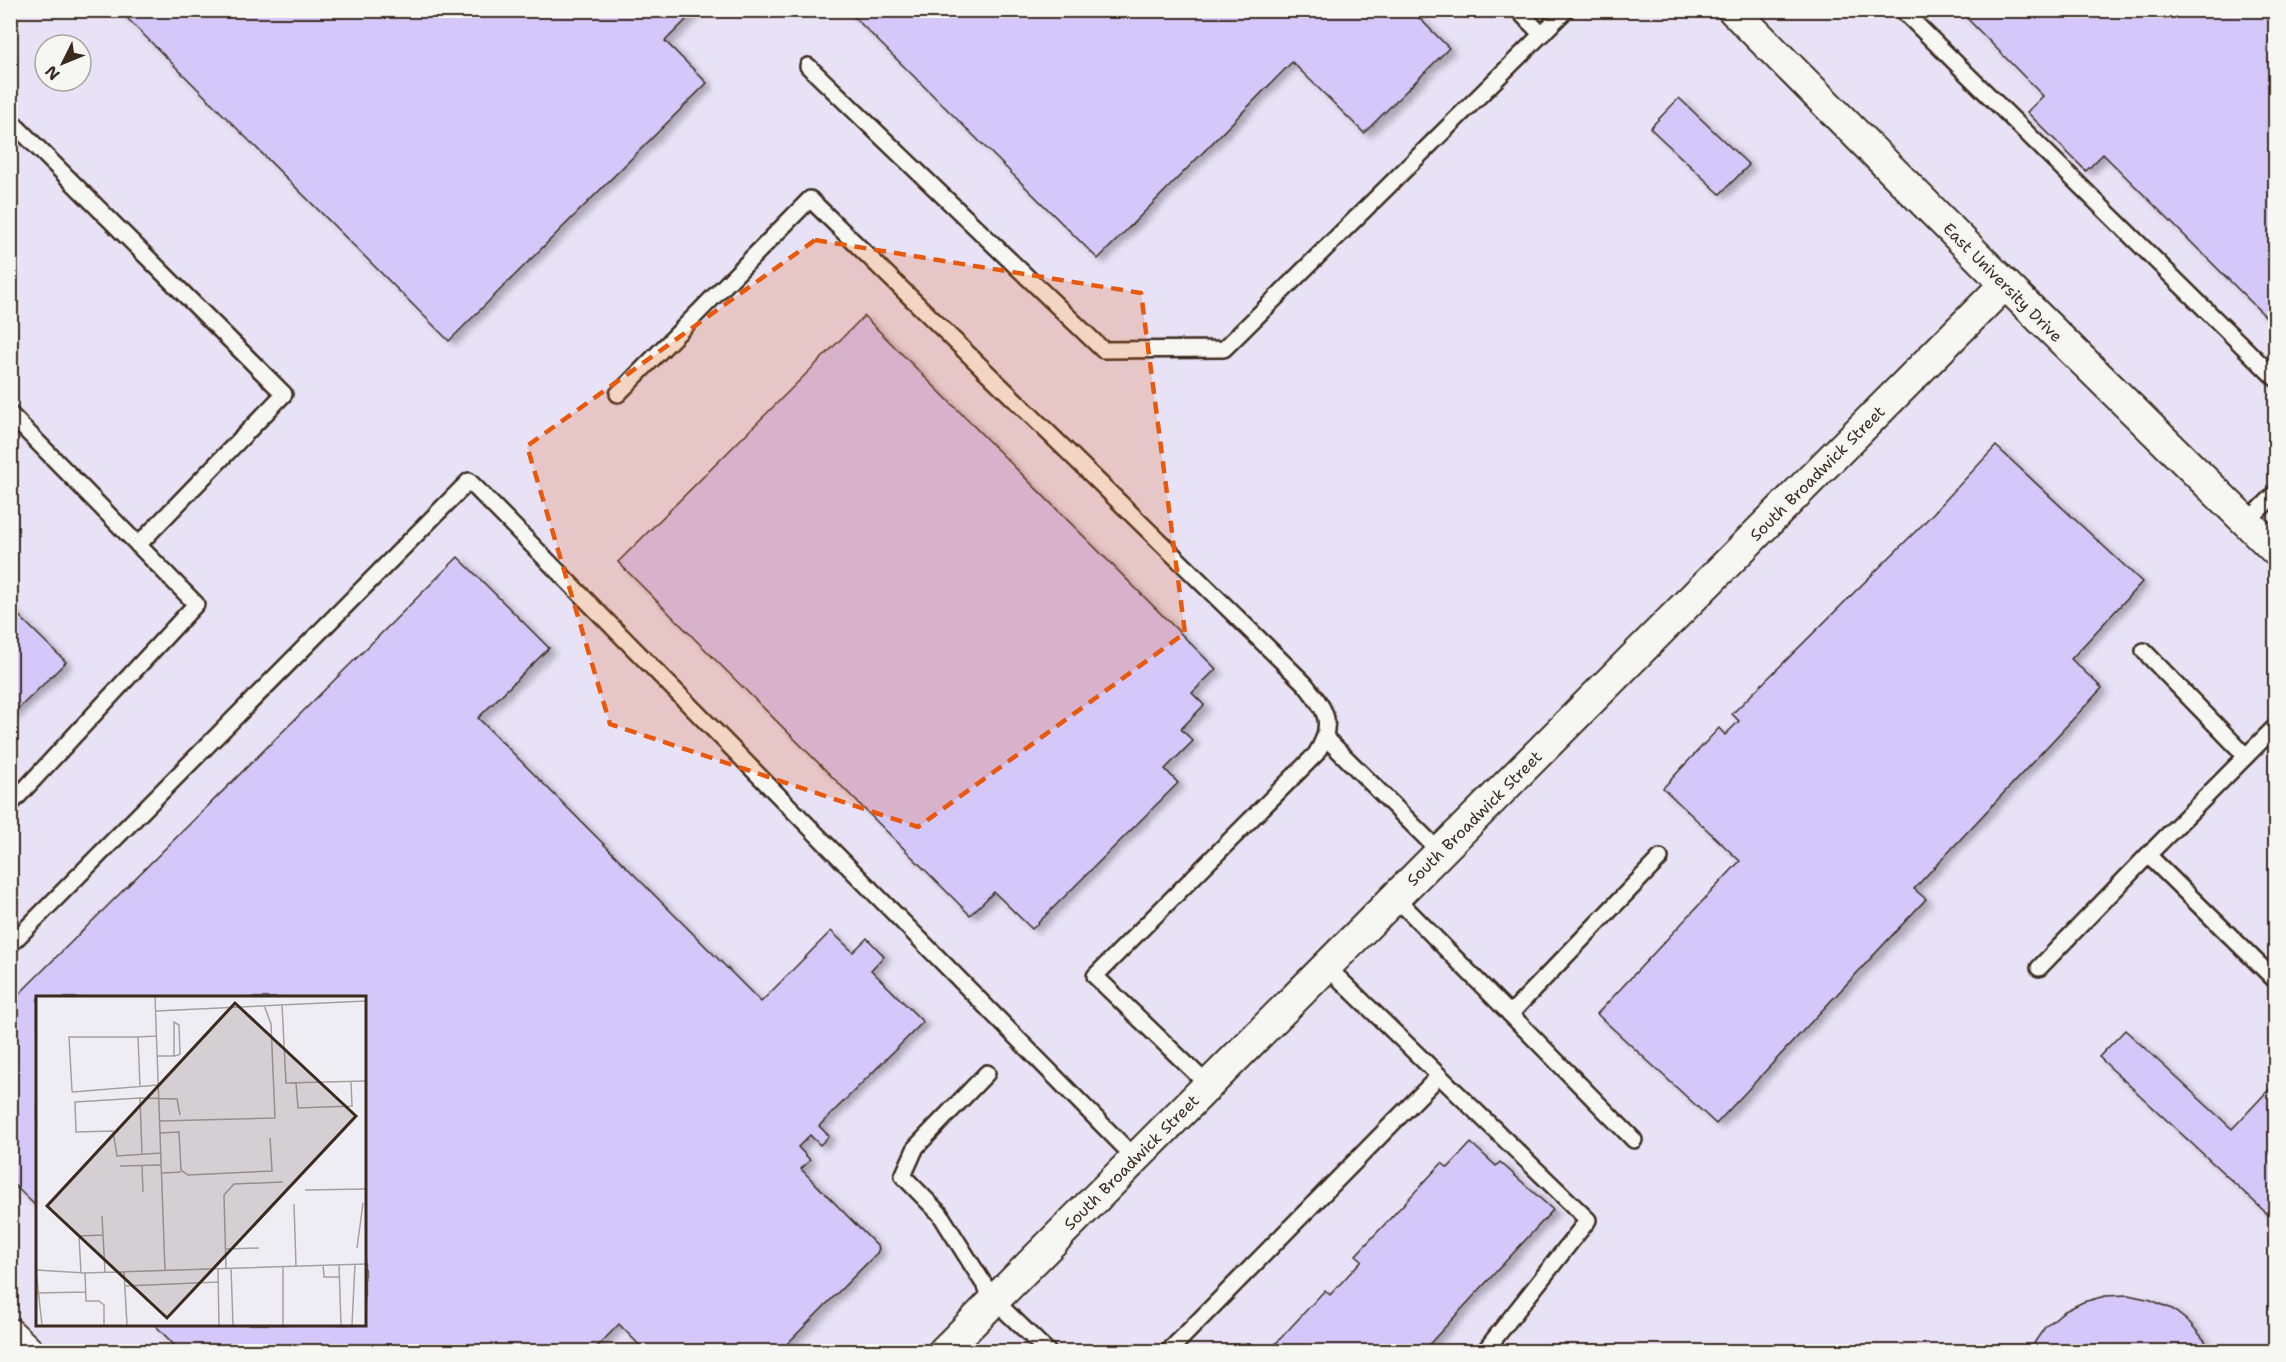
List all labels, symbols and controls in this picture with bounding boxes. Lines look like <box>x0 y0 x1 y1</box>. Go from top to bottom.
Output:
north arrow <box>33 33 93 93</box>
text: N <box>40 61 64 85</box>
street label: East University Drive <box>1938 218 2067 347</box>
street label: South Broadwick Street <box>1745 401 1889 545</box>
street label: South Broadwick Street <box>1402 746 1546 890</box>
inset map <box>36 996 366 1326</box>
street label: South Broadwick Street <box>1059 1090 1203 1234</box>

